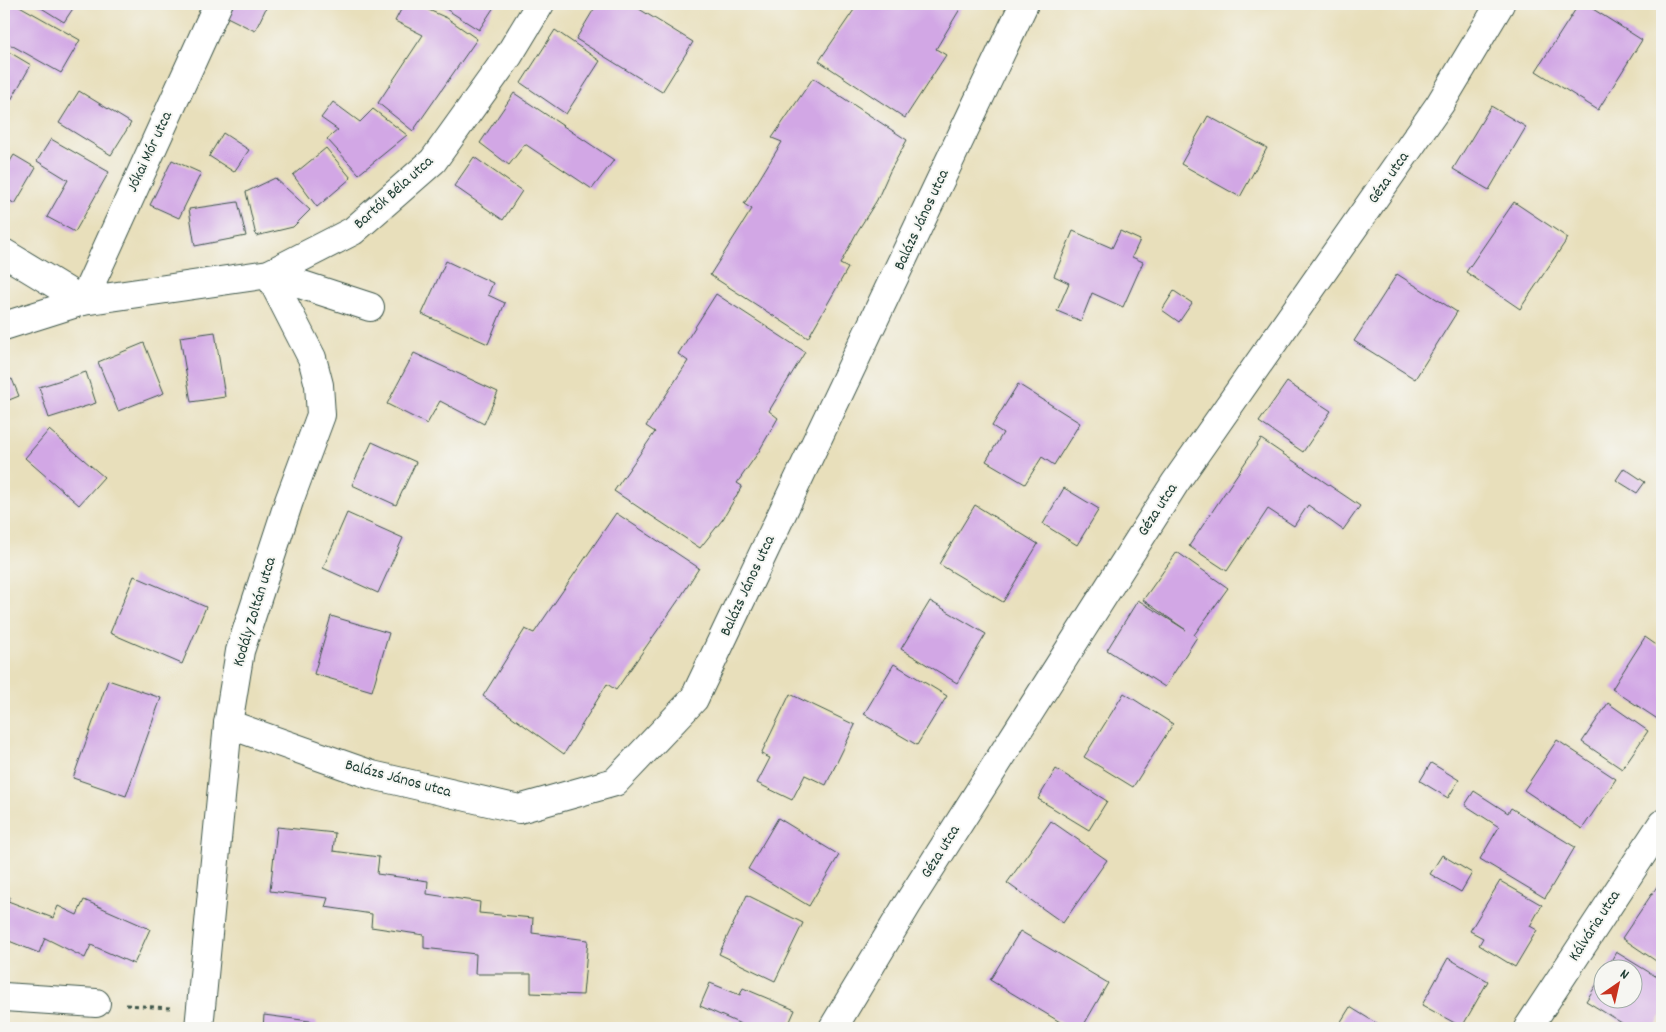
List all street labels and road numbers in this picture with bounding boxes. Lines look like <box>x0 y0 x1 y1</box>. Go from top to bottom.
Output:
street label: Jókai Mór utca <box>121 108 179 196</box>
street label: Géza utca <box>1363 147 1416 209</box>
street label: Bartók Béla utca <box>349 151 439 235</box>
street label: Balázs János utca <box>889 165 956 274</box>
street label: Géza utca <box>1132 479 1184 541</box>
street label: Balázs János utca <box>715 531 782 640</box>
street label: Kodály Zoltán utca <box>227 554 283 670</box>
street label: Balázs János utca <box>342 754 454 804</box>
street label: Géza utca <box>916 820 967 883</box>
street label: Kálvária utca <box>1563 886 1627 966</box>

